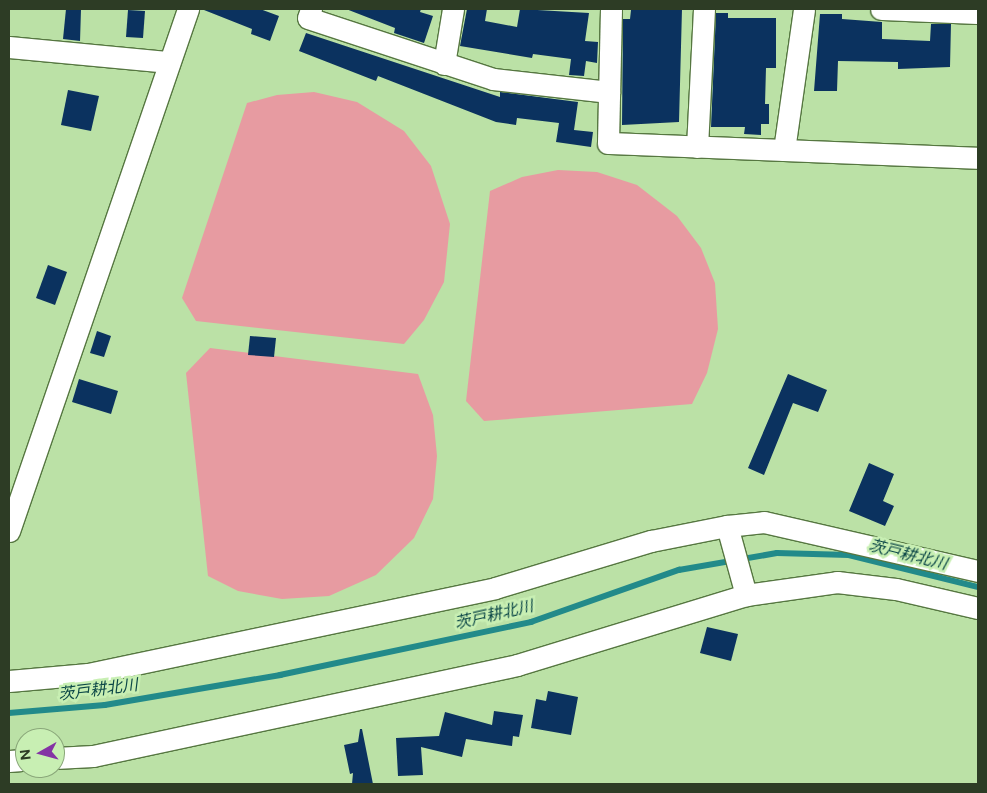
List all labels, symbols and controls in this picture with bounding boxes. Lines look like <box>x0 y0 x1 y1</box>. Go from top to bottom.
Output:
water label: 茨戸耕北川 <box>867 536 949 574</box>
water label: 茨戸耕北川 <box>453 597 535 633</box>
water label: 茨戸耕北川 <box>57 676 139 704</box>
north arrow <box>15 728 65 778</box>
text: N <box>17 748 35 761</box>

